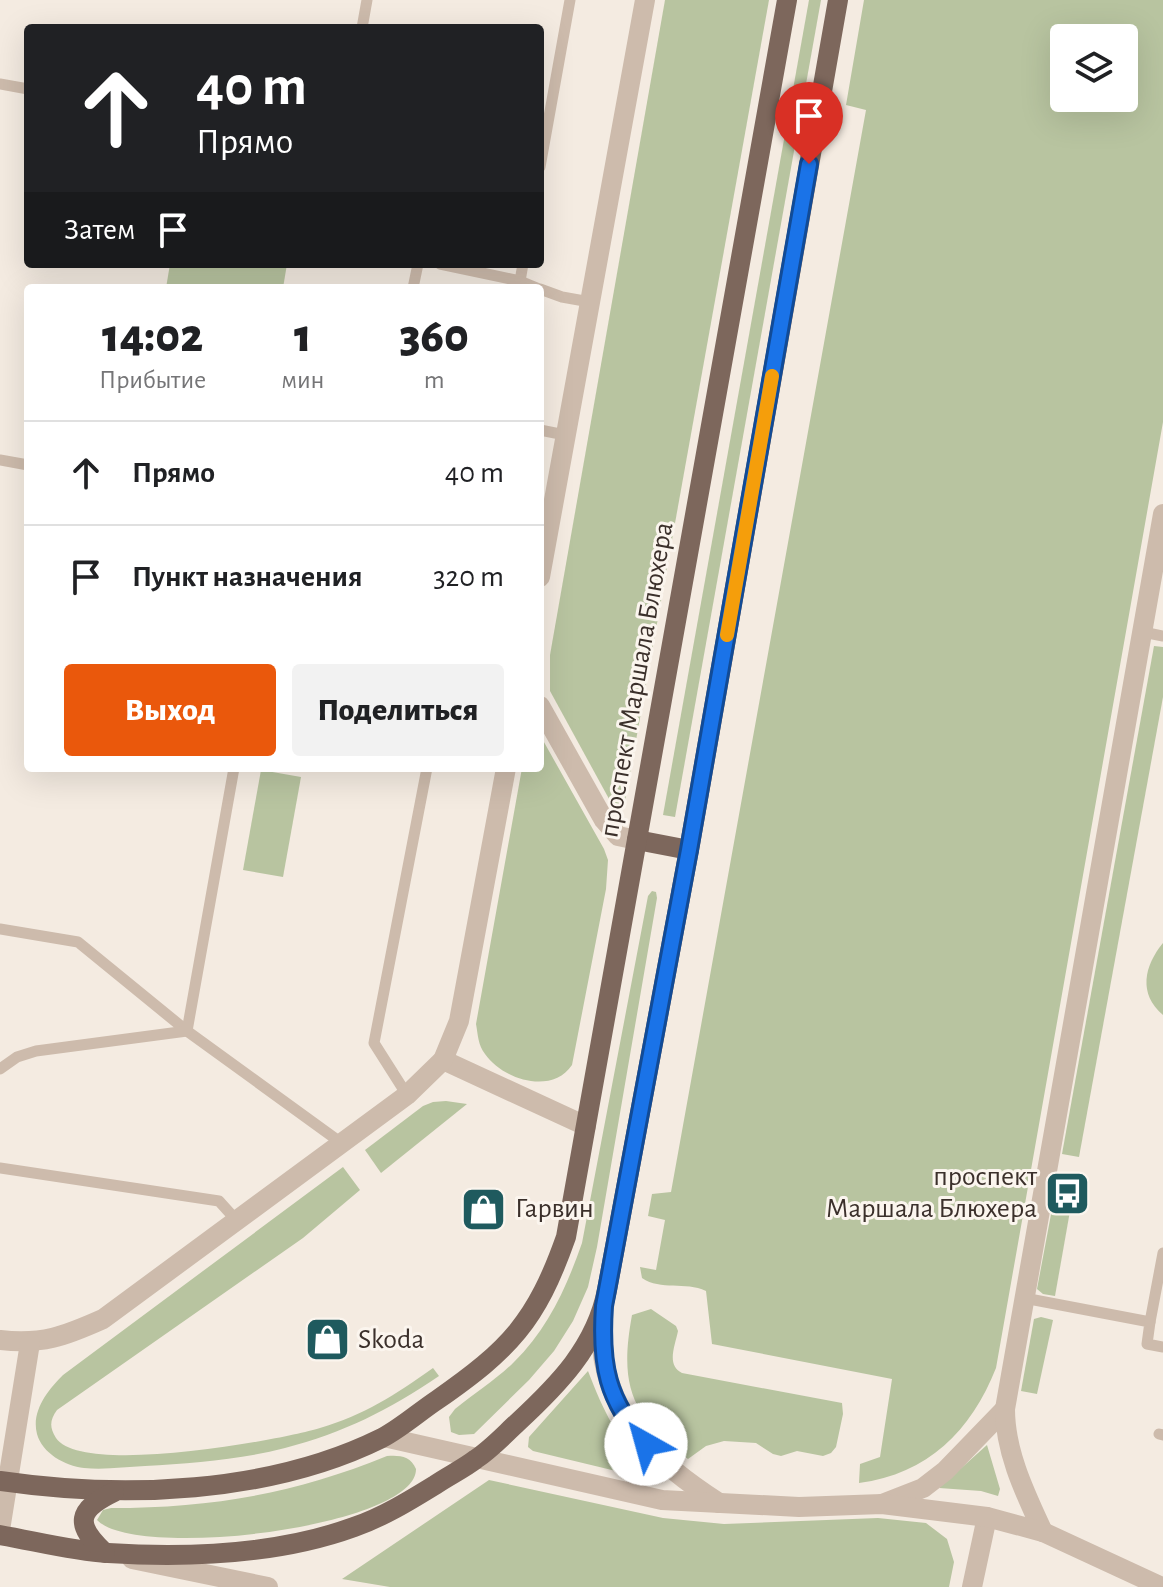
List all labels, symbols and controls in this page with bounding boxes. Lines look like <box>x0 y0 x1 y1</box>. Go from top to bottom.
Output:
map controls <box>1050 24 1138 112</box>
button: layers <box>1050 24 1138 112</box>
icon: ahead <box>64 56 168 160</box>
text: 40 m <box>196 59 307 115</box>
pin <box>775 82 843 164</box>
icon: arrive <box>787 94 831 138</box>
text: Прямо <box>196 124 293 160</box>
icon: arrive <box>151 208 195 252</box>
text: Затем <box>64 215 135 245</box>
text: 14:02 <box>102 313 203 361</box>
text: 1 <box>294 313 312 361</box>
text: 360 <box>399 313 469 361</box>
text: Прибытие <box>99 367 206 393</box>
text: мин <box>281 367 324 393</box>
text: m <box>424 367 445 393</box>
icon: ahead <box>64 451 108 495</box>
text: Прямо <box>132 458 215 488</box>
text: 40 m <box>445 458 504 488</box>
street label: проспект Маршала Блюхера <box>595 520 679 840</box>
icon: arrive <box>64 555 108 599</box>
text: Пункт назначения <box>132 562 363 592</box>
text: 320 m <box>433 562 504 592</box>
button: Выход <box>64 664 276 756</box>
button: Поделиться <box>292 664 504 756</box>
place label: проспект Маршала Блюхера <box>826 1163 1038 1223</box>
bus stop icon: проспект Маршала Блюхера <box>1044 1169 1092 1217</box>
shop icon: Гарвин <box>460 1185 508 1233</box>
place label: Гарвин <box>515 1195 594 1223</box>
shop icon: Skoda <box>303 1316 351 1364</box>
place label: Skoda <box>358 1326 425 1354</box>
position arrow <box>604 1402 688 1486</box>

